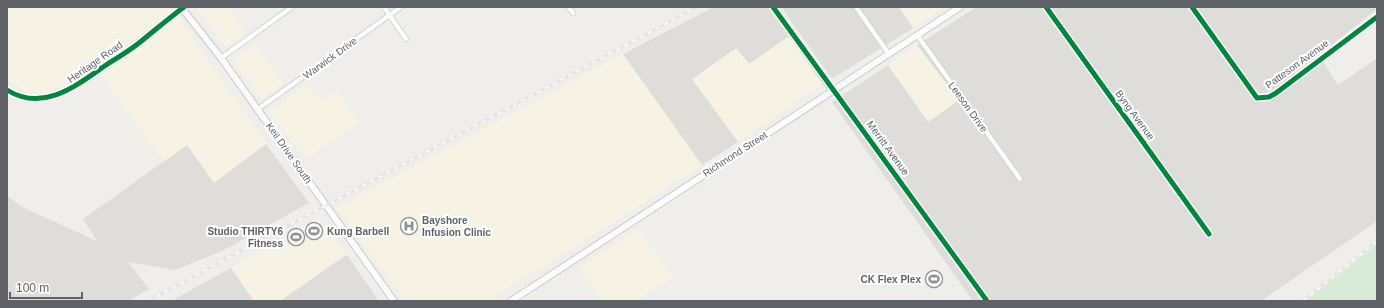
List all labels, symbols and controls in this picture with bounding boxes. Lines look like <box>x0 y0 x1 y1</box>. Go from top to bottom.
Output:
street label: Warwick Drive <box>301 35 359 81</box>
street label: Patteson Avenue <box>1263 37 1331 91</box>
street label: Heritage Road <box>65 39 125 85</box>
street label: Leeson Drive <box>946 80 990 134</box>
street label: Byng Avenue <box>1113 88 1157 142</box>
street label: Merritt Avenue <box>865 119 912 178</box>
street label: Keil Drive South <box>264 120 314 186</box>
street label: Richmond Street <box>701 129 769 179</box>
place label: Bayshore Infusion Clinic <box>422 215 491 238</box>
hospital icon: Bayshore Infusion Clinic <box>399 216 419 236</box>
sports icon: Kung Barbell <box>304 221 324 241</box>
place label: Studio THIRTY6 Fitness <box>207 226 283 249</box>
place label: Kung Barbell <box>327 226 389 237</box>
sports icon: Studio THIRTY6 Fitness <box>286 227 306 247</box>
sports icon: CK Flex Plex <box>924 269 944 289</box>
scale bar <box>10 274 82 300</box>
place label: CK Flex Plex <box>860 274 921 285</box>
text: 100 m <box>16 281 49 295</box>

